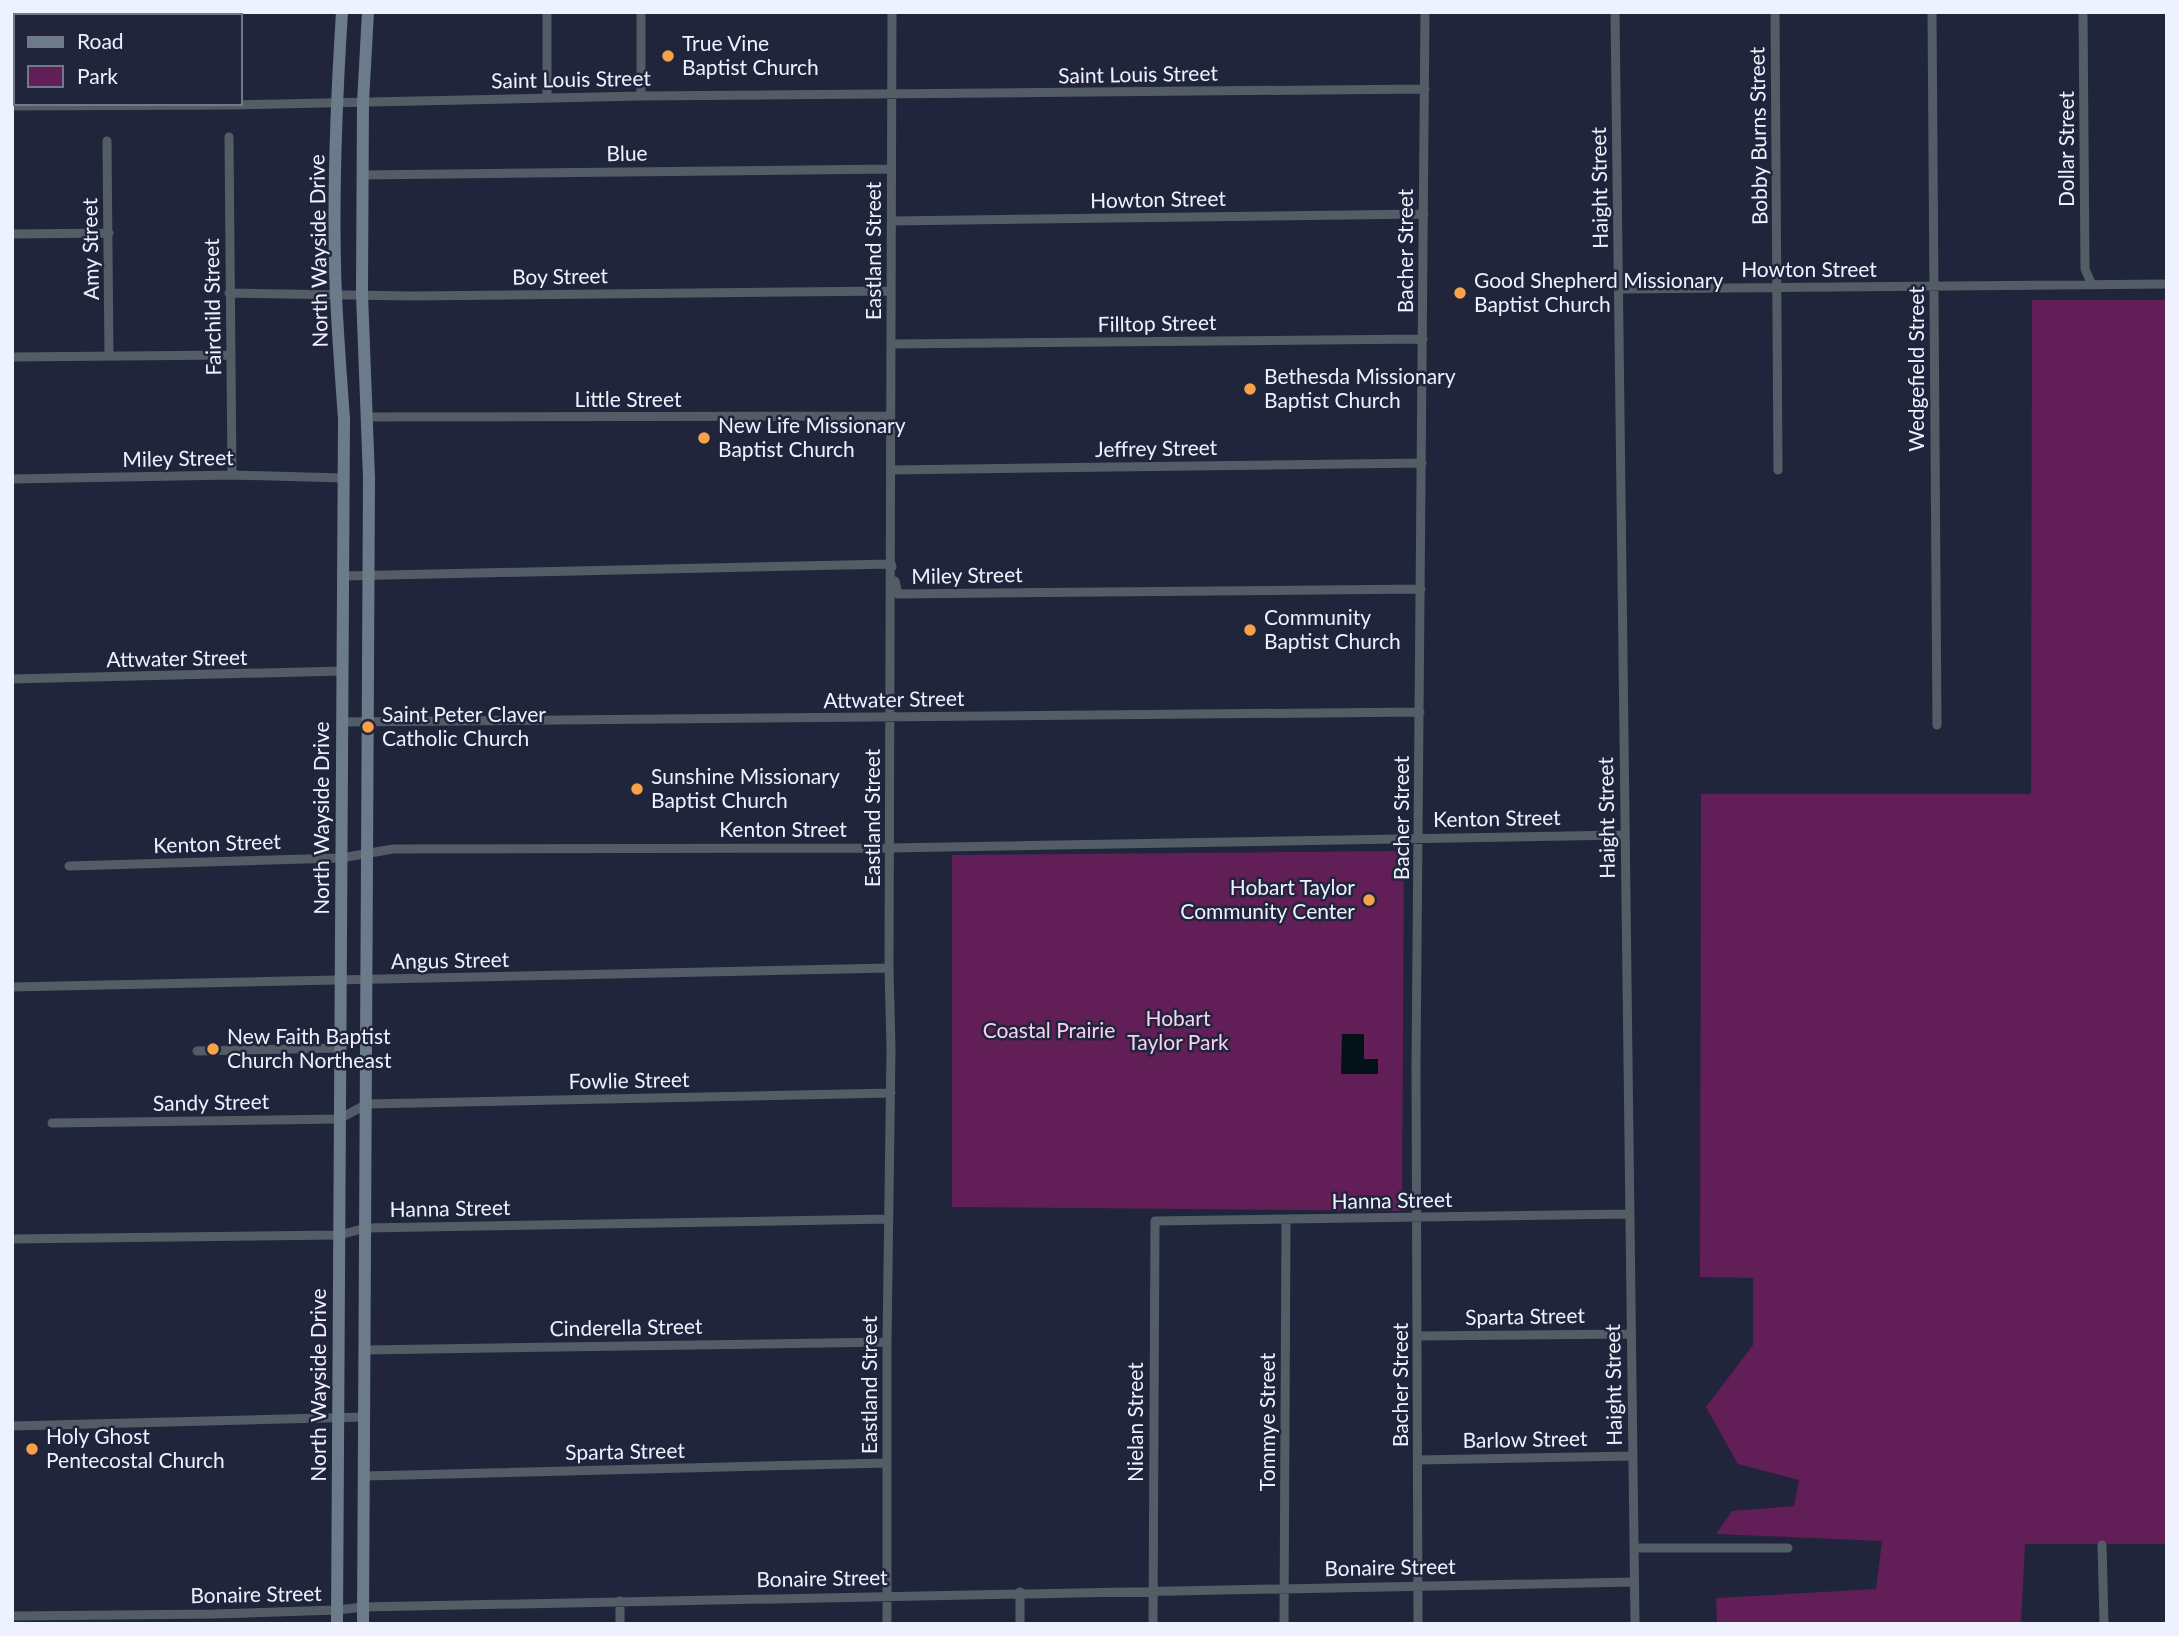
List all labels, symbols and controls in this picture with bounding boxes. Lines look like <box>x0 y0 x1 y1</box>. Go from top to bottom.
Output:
legend <box>14 14 242 105</box>
text: Road <box>77 28 124 53</box>
place label: True Vine Baptist Church <box>682 30 819 79</box>
street label: Bobby Burns Street <box>1743 46 1772 225</box>
marker: True Vine Baptist Church <box>660 48 676 64</box>
street label: Saint Louis Street <box>1058 60 1218 87</box>
text: Park <box>77 63 118 88</box>
street label: Saint Louis Street <box>491 65 651 92</box>
street label: Dollar Street <box>2053 91 2078 207</box>
street label: Haight Street <box>1585 126 1612 249</box>
street label: Blue <box>606 140 648 165</box>
street label: North Wayside Drive <box>303 154 332 348</box>
street label: Eastland Street <box>860 181 885 320</box>
street label: Howton Street <box>1090 185 1227 212</box>
street label: Bacher Street <box>1392 188 1417 313</box>
street label: Amy Street <box>76 197 103 300</box>
street label: Fairchild Street <box>198 238 225 376</box>
street label: Howton Street <box>1741 256 1877 281</box>
street label: Boy Street <box>512 262 609 289</box>
place label: Good Shepherd Missionary Baptist Church <box>1474 267 1723 316</box>
marker: Good Shepherd Missionary Baptist Church <box>1452 285 1468 301</box>
street label: Wedgefield Street <box>1903 286 1928 452</box>
street label: Filltop Street <box>1097 309 1217 336</box>
place label: Bethesda Missionary Baptist Church <box>1264 363 1456 412</box>
marker: Bethesda Missionary Baptist Church <box>1242 381 1258 397</box>
street label: Little Street <box>575 386 682 411</box>
place label: New Life Missionary Baptist Church <box>718 412 906 461</box>
marker: New Life Missionary Baptist Church <box>696 430 712 446</box>
street label: Jeffrey Street <box>1095 434 1218 461</box>
street label: Miley Street <box>122 444 234 471</box>
street label: Miley Street <box>911 561 1023 588</box>
place label: Community Baptist Church <box>1264 604 1401 653</box>
marker: Community Baptist Church <box>1242 622 1258 638</box>
street label: Attwater Street <box>106 644 248 671</box>
street label: Attwater Street <box>823 685 965 712</box>
place label: Saint Peter Claver Catholic Church <box>382 701 546 750</box>
marker: Saint Peter Claver Catholic Church <box>360 719 376 735</box>
street label: North Wayside Drive <box>308 721 333 915</box>
street label: Eastland Street <box>859 748 884 887</box>
street label: Bacher Street <box>1388 755 1413 880</box>
street label: Haight Street <box>1592 756 1619 879</box>
place label: Sunshine Missionary Baptist Church <box>651 763 840 812</box>
marker: Sunshine Missionary Baptist Church <box>629 781 645 797</box>
street label: Kenton Street <box>1433 804 1561 831</box>
street label: Kenton Street <box>719 816 847 841</box>
street label: Kenton Street <box>153 828 282 857</box>
place label: Hobart Taylor Community Center <box>1180 874 1355 923</box>
marker: Hobart Taylor Community Center <box>1361 892 1377 908</box>
street label: Angus Street <box>391 946 510 973</box>
park label: Hobart Taylor Park <box>1127 1005 1229 1054</box>
park label: Coastal Prairie <box>983 1017 1115 1042</box>
place label: New Faith Baptist Church Northeast <box>227 1023 392 1072</box>
marker: New Faith Baptist Church Northeast <box>205 1041 221 1057</box>
street label: Fowlie Street <box>568 1066 690 1093</box>
street label: Sandy Street <box>153 1088 270 1115</box>
street label: Hanna Street <box>1331 1186 1453 1213</box>
street label: Hanna Street <box>389 1194 511 1221</box>
street label: North Wayside Drive <box>305 1288 330 1482</box>
street label: Sparta Street <box>1465 1302 1585 1329</box>
street label: Cinderella Street <box>549 1313 703 1340</box>
street label: Eastland Street <box>856 1315 881 1454</box>
street label: Bacher Street <box>1387 1322 1412 1447</box>
street label: Haight Street <box>1599 1323 1626 1446</box>
street label: Tommye Street <box>1254 1352 1279 1491</box>
street label: Nielan Street <box>1122 1362 1147 1482</box>
place label: Holy Ghost Pentecostal Church <box>46 1423 225 1472</box>
street label: Barlow Street <box>1462 1425 1588 1452</box>
street label: Sparta Street <box>565 1437 685 1464</box>
marker: Holy Ghost Pentecostal Church <box>24 1441 40 1457</box>
street label: Bonaire Street <box>1324 1553 1456 1580</box>
street label: Bonaire Street <box>756 1564 888 1591</box>
street label: Bonaire Street <box>190 1580 322 1607</box>

